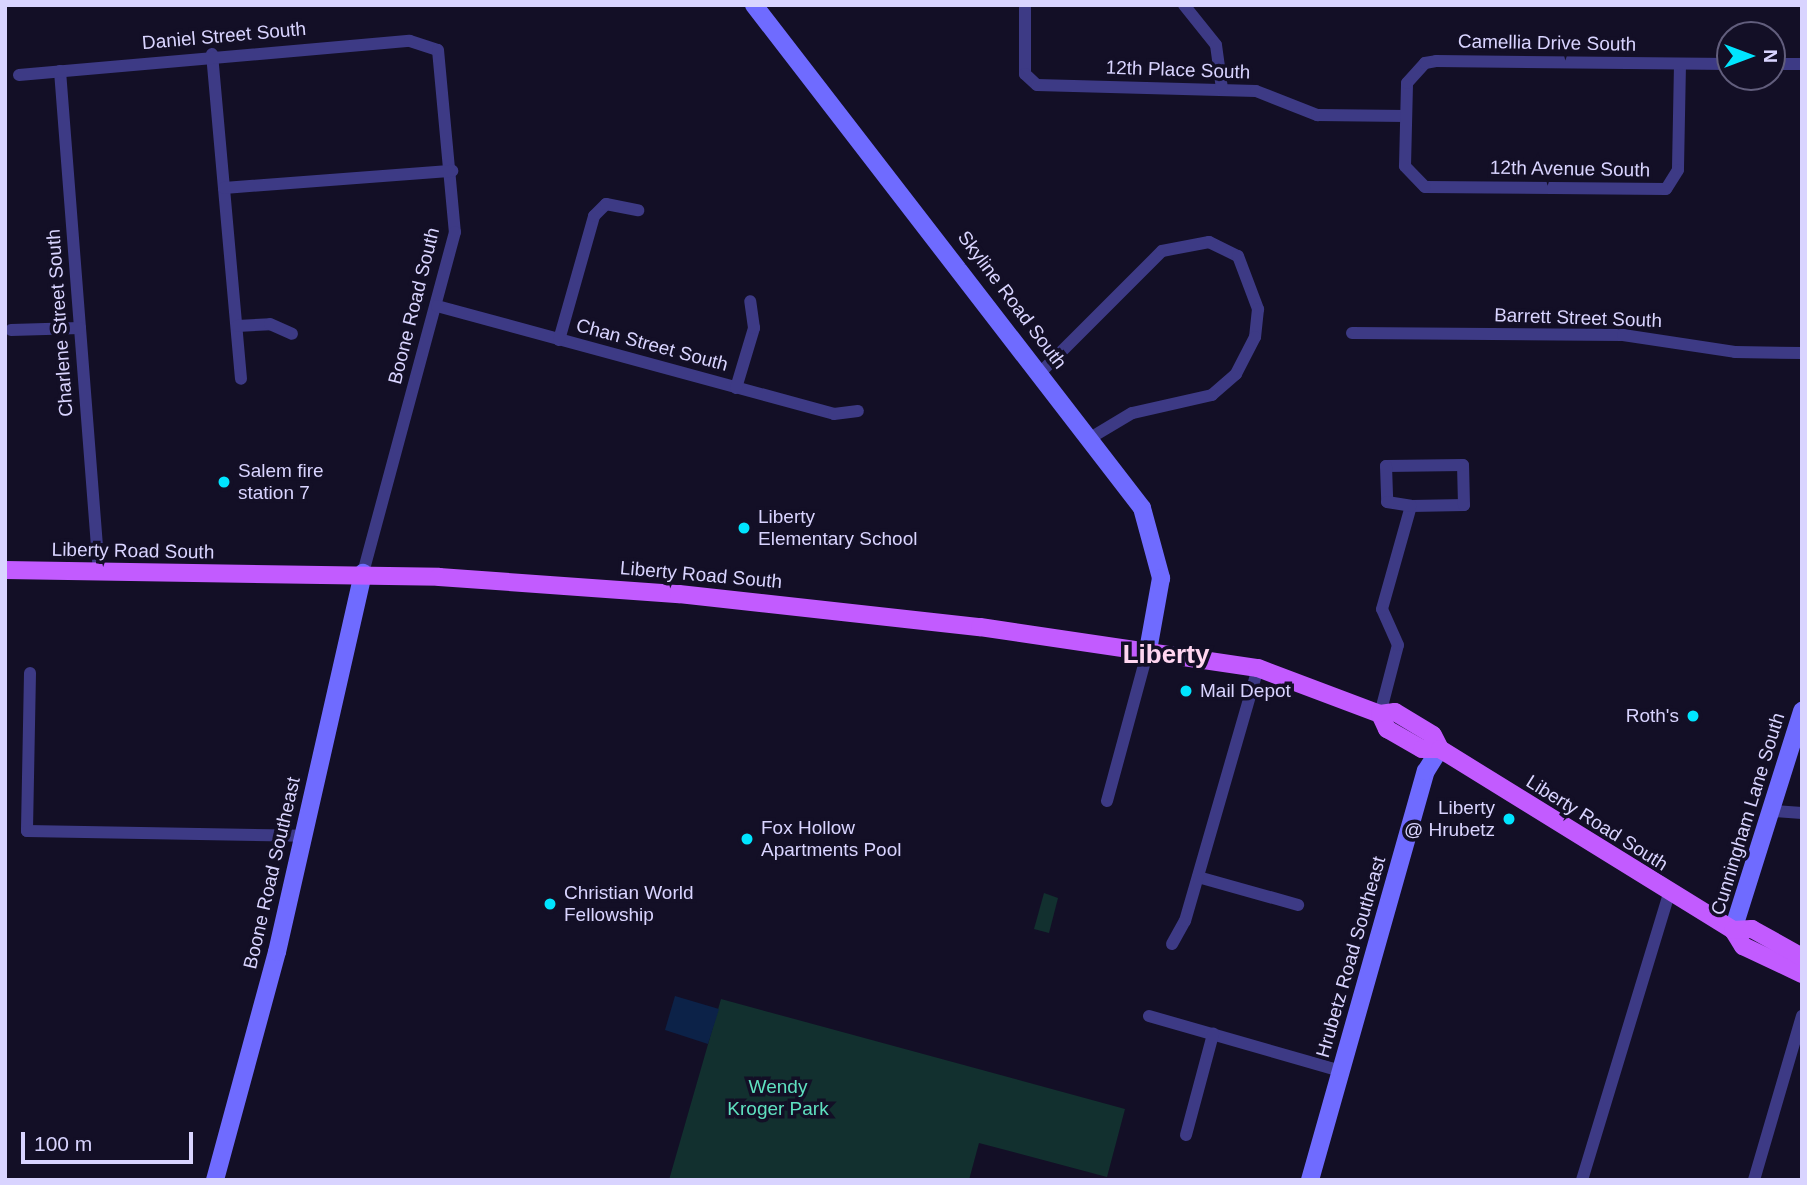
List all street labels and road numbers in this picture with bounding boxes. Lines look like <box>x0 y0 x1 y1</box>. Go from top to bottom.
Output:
street label: Daniel Street South <box>141 17 307 55</box>
street label: Camellia Drive South <box>1458 30 1636 56</box>
street label: 12th Place South <box>1105 56 1251 84</box>
street label: 12th Avenue South <box>1489 156 1651 182</box>
street label: Boone Road South <box>384 225 444 387</box>
street label: Skyline Road South <box>953 227 1071 373</box>
street label: Charlene Street South <box>42 228 78 418</box>
street label: Barrett Street South <box>1494 304 1662 332</box>
street label: Chan Street South <box>574 314 730 376</box>
street label: Liberty Road South <box>51 538 215 564</box>
street label: Liberty Road South <box>619 557 783 593</box>
street label: Cunningham Lane South <box>1706 710 1790 918</box>
street label: Liberty Road South <box>1522 770 1672 876</box>
street label: Boone Road Southeast <box>239 775 305 971</box>
street label: Hrubetz Road Southeast <box>1311 854 1391 1060</box>

